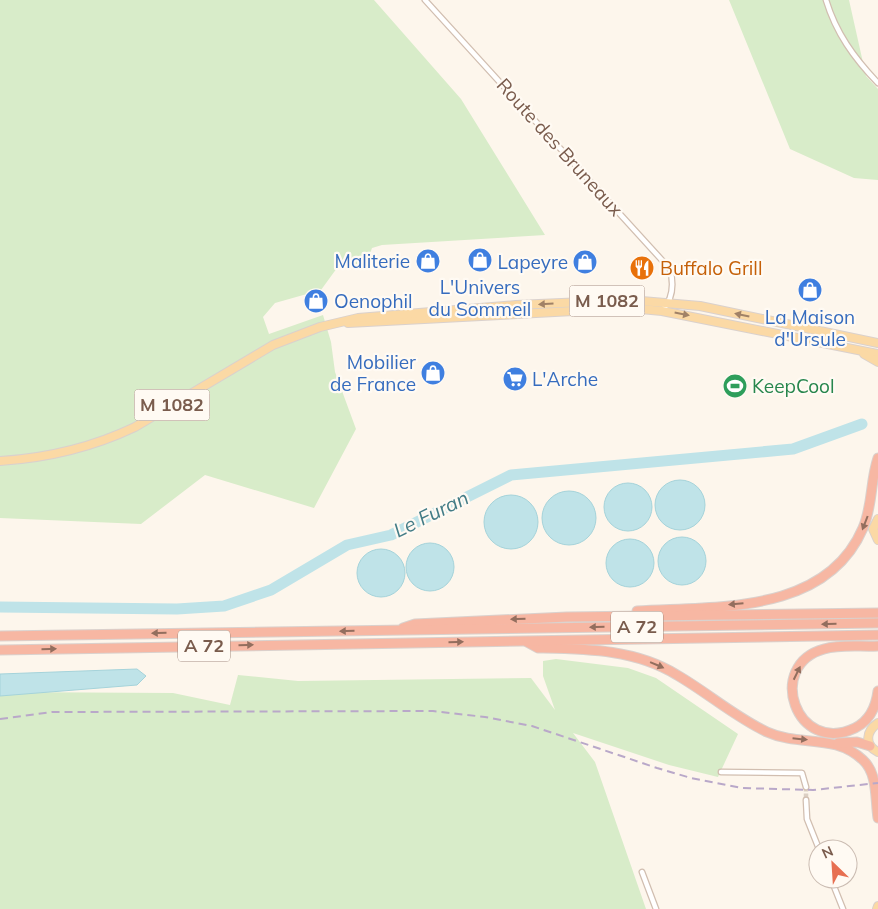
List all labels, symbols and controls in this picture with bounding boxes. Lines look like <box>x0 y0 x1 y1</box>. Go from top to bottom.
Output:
street label: Route des Bruneaux <box>492 73 628 221</box>
shop icon: L'Univers du Sommeil <box>467 247 493 273</box>
shop icon: Maliterie <box>415 248 441 274</box>
place label: Maliterie <box>335 249 410 273</box>
shop icon: Lapeyre <box>572 249 598 275</box>
place label: Lapeyre <box>497 250 568 274</box>
restaurant icon: Buffalo Grill <box>629 255 655 281</box>
place label: Buffalo Grill <box>660 256 762 280</box>
place label: L'Univers du Sommeil <box>429 275 531 321</box>
shop icon: La Maison d'Ursule <box>797 277 823 303</box>
road number: M 1082 <box>570 286 644 316</box>
shop icon: Oenophil <box>303 288 329 314</box>
place label: Oenophil <box>334 289 413 313</box>
one-way arrow <box>537 300 553 308</box>
place label: La Maison d'Ursule <box>765 305 855 351</box>
one-way arrow <box>674 311 690 319</box>
one-way arrow <box>733 311 749 319</box>
place label: Mobilier de France <box>330 350 416 396</box>
shop icon: Mobilier de France <box>420 360 446 386</box>
supermarket icon: L'Arche <box>502 366 528 392</box>
place label: L'Arche <box>532 367 598 391</box>
sports icon: KeepCool <box>722 373 748 399</box>
place label: KeepCool <box>752 374 834 398</box>
road number: M 1082 <box>134 390 210 420</box>
water label: Le Furan <box>389 485 472 542</box>
one-way arrow <box>861 515 868 530</box>
one-way arrow <box>727 601 743 609</box>
road number: A 72 <box>611 612 663 642</box>
one-way arrow <box>510 616 526 624</box>
one-way arrow <box>821 620 837 628</box>
one-way arrow <box>589 623 605 631</box>
one-way arrow <box>339 627 355 635</box>
one-way arrow <box>151 629 167 637</box>
road number: A 72 <box>178 630 230 661</box>
one-way arrow <box>448 638 464 646</box>
one-way arrow <box>238 641 254 649</box>
one-way arrow <box>41 645 57 653</box>
one-way arrow <box>650 662 664 670</box>
one-way arrow <box>793 666 801 680</box>
one-way arrow <box>792 736 808 744</box>
north arrow <box>808 839 858 889</box>
text: N <box>819 842 836 863</box>

